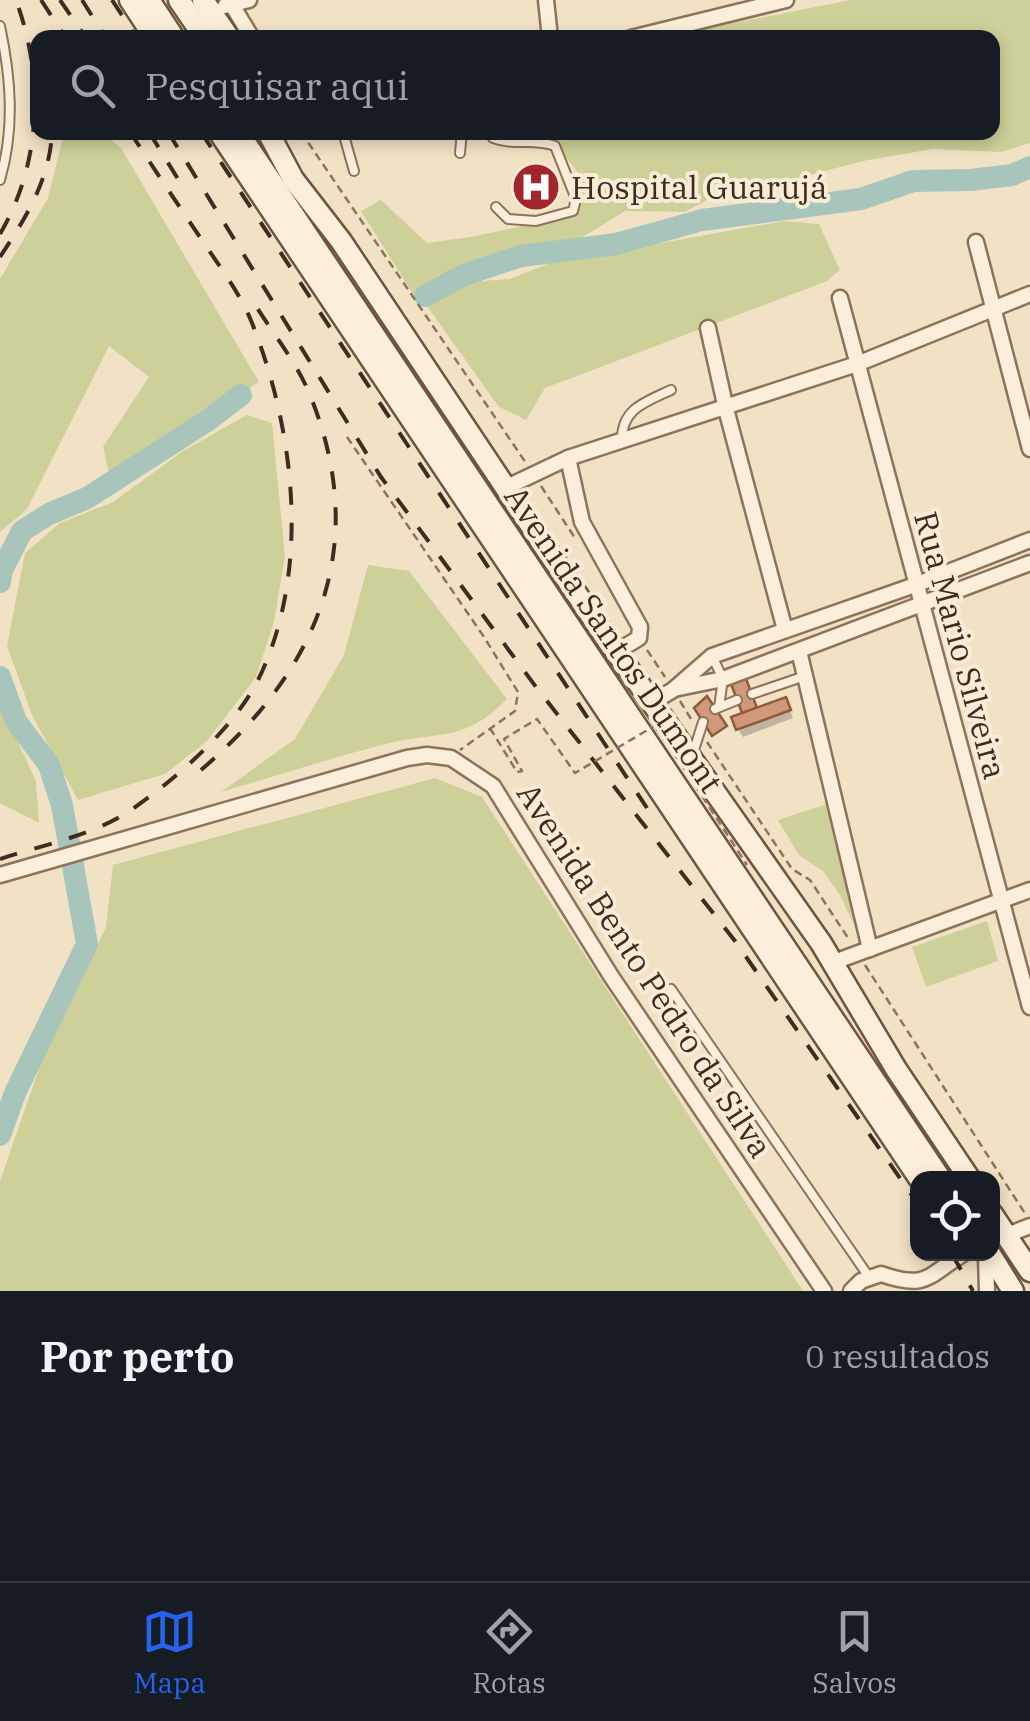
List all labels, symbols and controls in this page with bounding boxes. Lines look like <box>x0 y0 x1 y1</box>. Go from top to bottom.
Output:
search box <box>30 30 1000 140</box>
icon: search <box>65 58 120 113</box>
text: Pesquisar aqui <box>145 61 409 110</box>
hospital icon: Hospital Guarujá <box>510 161 562 213</box>
place label: Hospital Guarujá <box>571 166 827 208</box>
street label: Avenida Santos Dumont <box>495 477 733 801</box>
street label: Rua Mario Silveira <box>905 507 1017 783</box>
street label: Avenida Bento Pedro da Silva <box>508 775 782 1165</box>
map controls <box>910 1171 1000 1261</box>
button: locate <box>910 1171 1000 1261</box>
text: Por perto <box>40 1329 234 1384</box>
text: 0 resultados <box>805 1335 990 1377</box>
tab: Mapa <box>133 1604 206 1701</box>
tab: Rotas <box>473 1604 546 1701</box>
tab: Salvos <box>812 1604 897 1701</box>

